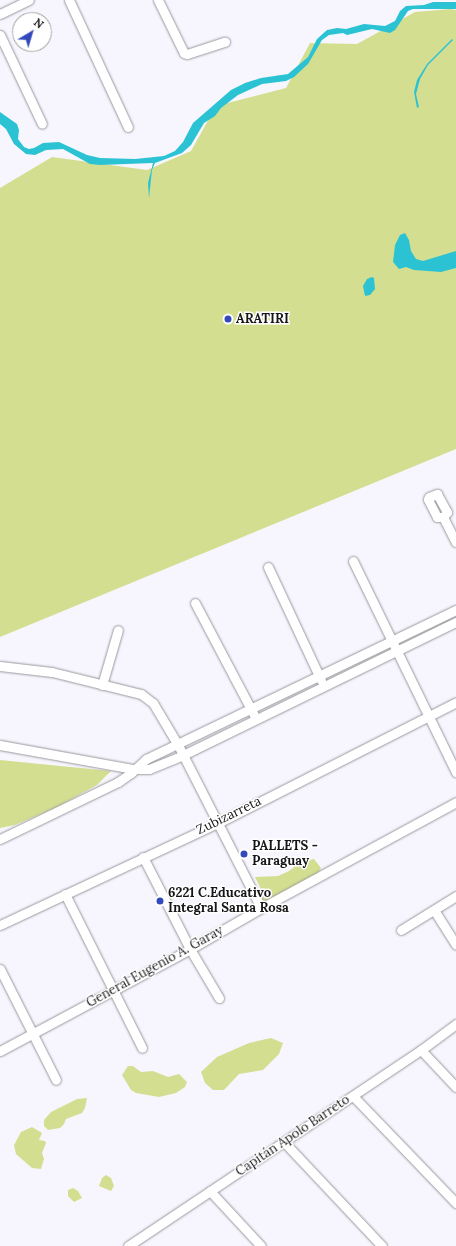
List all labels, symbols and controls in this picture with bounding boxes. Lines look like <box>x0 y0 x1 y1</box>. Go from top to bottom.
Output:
north arrow <box>12 12 52 52</box>
text: N <box>31 15 46 31</box>
place label: ARATIRI <box>236 311 289 327</box>
marker: ARATIRI <box>223 314 233 324</box>
street label: Zubizarreta <box>194 794 264 838</box>
place label: PALLETS - Paraguay <box>252 839 318 870</box>
marker: PALLETS - Paraguay <box>239 849 249 859</box>
place label: 6221 C.Educativo Integral Santa Rosa <box>168 886 289 917</box>
marker: 6221 C.Educativo Integral Santa Rosa <box>155 896 165 906</box>
street label: General Eugenio A. Garay <box>84 923 226 1011</box>
street label: Capitán Apolo Barreto <box>233 1092 353 1180</box>

